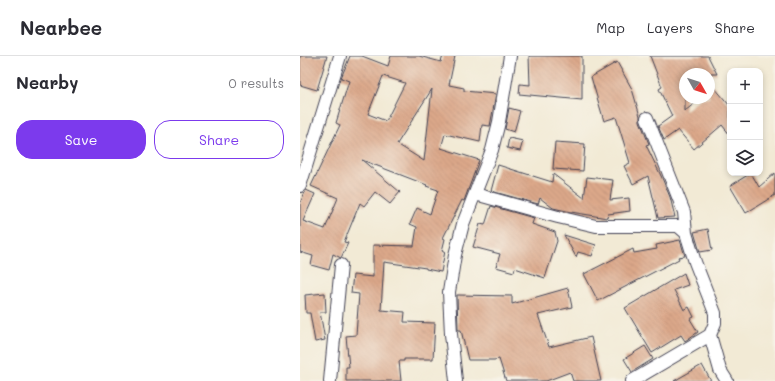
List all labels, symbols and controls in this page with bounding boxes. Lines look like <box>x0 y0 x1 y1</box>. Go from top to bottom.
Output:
text: Nearbee <box>20 15 102 40</box>
text: Map <box>596 18 625 37</box>
text: Layers <box>647 18 693 37</box>
text: Share <box>715 18 755 37</box>
north arrow <box>679 68 715 104</box>
map controls <box>727 68 763 176</box>
button: + <box>727 68 763 104</box>
text: Nearby <box>16 71 78 93</box>
text: 0 results <box>229 74 284 91</box>
button: − <box>727 104 763 140</box>
button: Save <box>16 120 146 159</box>
button: Share <box>154 120 284 159</box>
button: layers <box>727 140 763 176</box>

